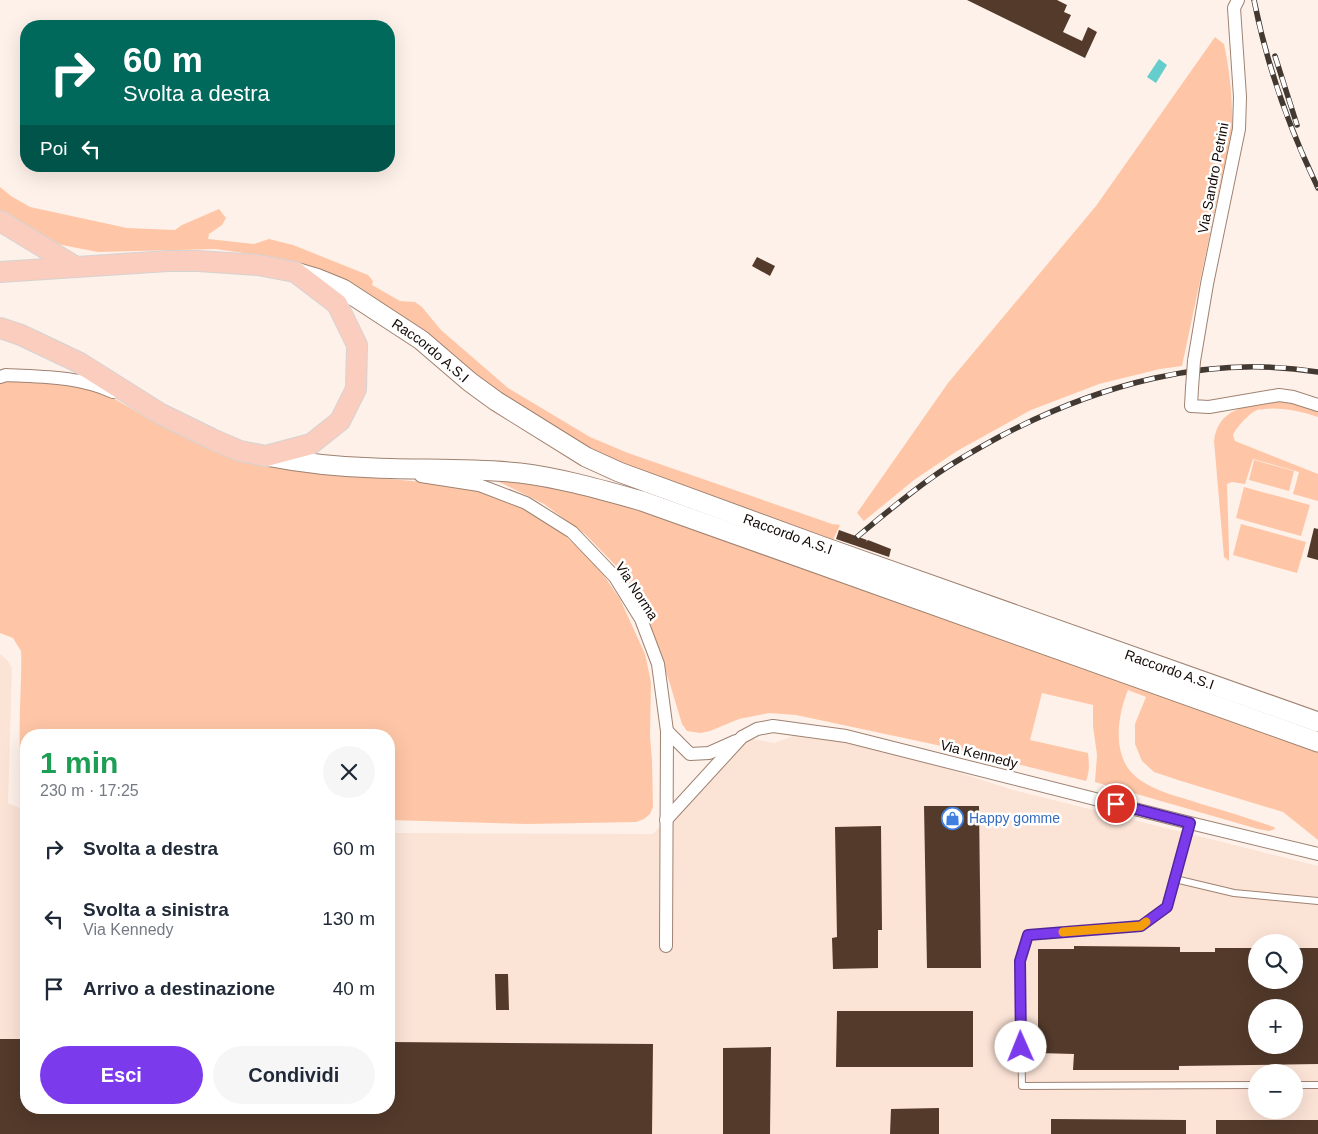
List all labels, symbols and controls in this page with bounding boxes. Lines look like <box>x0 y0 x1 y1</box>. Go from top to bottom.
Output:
icon: right <box>40 40 105 105</box>
text: 60 m <box>123 40 203 79</box>
text: Svolta a destra <box>123 81 270 106</box>
street label: Via Sandro Petrini <box>1194 121 1232 235</box>
icon: left <box>77 135 105 163</box>
text: Poi <box>40 138 67 159</box>
street label: Raccordo A.S.I <box>389 315 472 386</box>
street label: Raccordo A.S.I <box>741 510 835 557</box>
street label: Via Norma <box>612 559 662 623</box>
street label: Raccordo A.S.I <box>1123 646 1216 693</box>
street label: Via Kennedy <box>939 737 1019 771</box>
text: 1 min <box>40 746 118 779</box>
button: close <box>323 746 375 798</box>
text: 230 m · 17:25 <box>40 782 139 799</box>
pin <box>1095 783 1137 825</box>
icon: arrive <box>1102 790 1130 818</box>
shop icon: Happy gomme <box>941 806 965 830</box>
place label: Happy gomme <box>969 810 1060 826</box>
icon: right <box>40 835 68 863</box>
text: Svolta a destra <box>83 838 218 859</box>
text: 60 m <box>333 838 375 859</box>
text: Svolta a sinistra <box>83 899 229 920</box>
icon: left <box>40 905 68 933</box>
text: 130 m <box>322 908 375 929</box>
text: Via Kennedy <box>83 921 173 938</box>
map controls <box>1248 934 1303 1119</box>
button: search <box>1248 934 1303 989</box>
icon: arrive <box>40 975 68 1003</box>
text: Arrivo a destinazione <box>83 978 275 999</box>
text: 40 m <box>333 978 375 999</box>
button: + <box>1248 999 1303 1054</box>
position arrow <box>994 1020 1046 1072</box>
button: Esci <box>40 1046 203 1104</box>
button: Condividi <box>213 1046 375 1104</box>
button: − <box>1248 1064 1303 1119</box>

